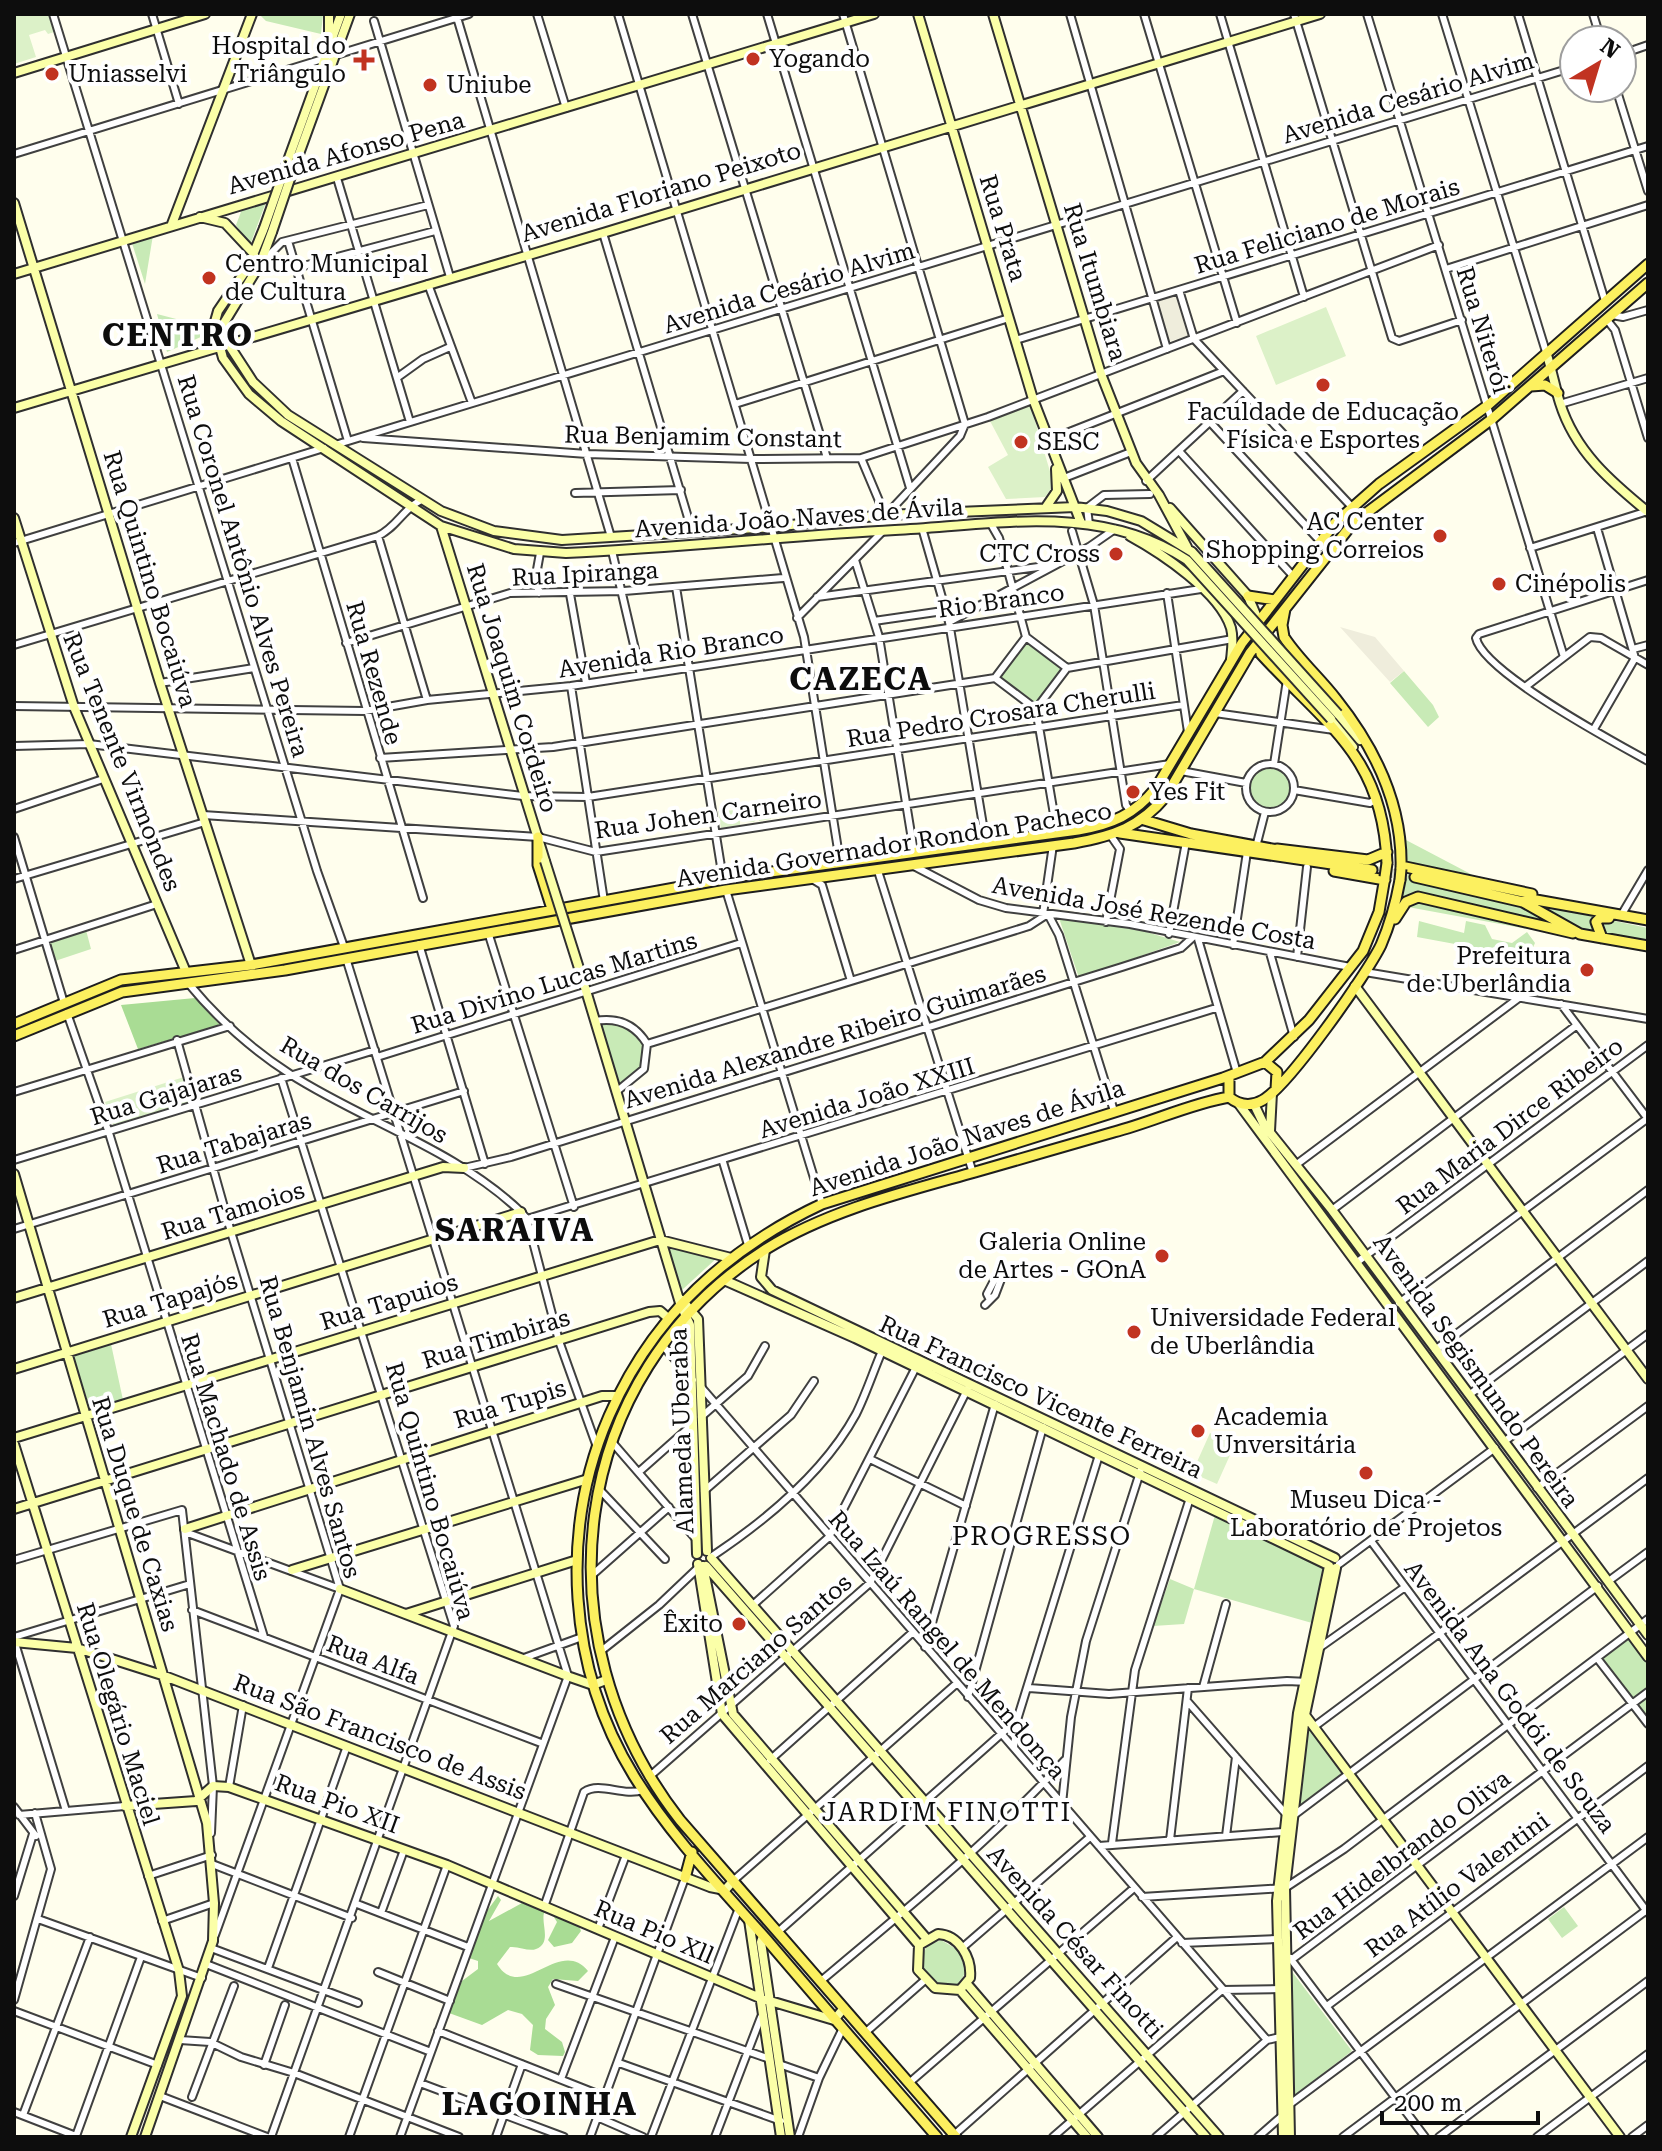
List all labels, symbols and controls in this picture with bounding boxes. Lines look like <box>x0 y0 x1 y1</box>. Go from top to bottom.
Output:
north arrow <box>1558 24 1638 104</box>
place label: Hospital do Triângulo <box>211 32 346 88</box>
text: N <box>1596 34 1624 64</box>
place label: Yogando <box>769 45 870 73</box>
street label: Avenida Cesário Alvim <box>1279 46 1537 150</box>
marker: Hospital do Triângulo <box>353 49 375 71</box>
marker: Yogando <box>744 50 762 68</box>
place label: Uniasselvi <box>68 60 188 88</box>
marker: Uniasselvi <box>43 65 61 83</box>
place label: Uniube <box>446 71 532 99</box>
marker: Uniube <box>421 76 439 94</box>
street label: Avenida Afonso Pena <box>224 106 468 200</box>
street label: Avenida Floriano Peixoto <box>518 136 804 248</box>
street label: Rua Prata <box>974 171 1032 285</box>
street label: Rua Feliciano de Morais <box>1191 172 1463 280</box>
street label: Rua Itumbiara <box>1058 200 1132 364</box>
street label: Avenida Cesário Alvim <box>660 236 918 340</box>
place label: Centro Municipal de Cultura <box>225 250 428 306</box>
street label: Rua Niterói <box>1450 263 1516 397</box>
marker: Centro Municipal de Cultura <box>200 269 218 287</box>
district label: CENTRO <box>102 316 254 354</box>
street label: Rua Coronel Antônio Alves Pereira <box>171 372 315 760</box>
marker: Faculdade de Educação Física e Esportes <box>1314 376 1332 394</box>
place label: Faculdade de Educação Física e Esportes <box>1187 398 1459 454</box>
street label: Rua Benjamim Constant <box>564 421 842 453</box>
place label: SESC <box>1037 428 1099 456</box>
marker: SESC <box>1012 433 1030 451</box>
street label: Rua Quintino Bocaiúva <box>98 447 202 711</box>
street label: Avenida João Naves de Ávila <box>634 492 964 543</box>
place label: AC Center Shopping Correios <box>1206 508 1424 564</box>
marker: AC Center Shopping Correios <box>1431 527 1449 545</box>
place label: CTC Cross <box>979 540 1100 568</box>
marker: CTC Cross <box>1107 545 1125 563</box>
street label: Rua Ipiranga <box>511 556 659 592</box>
street label: Rua Joaquim Cordeiro <box>461 560 563 816</box>
place label: Cinépolis <box>1515 570 1626 598</box>
marker: Cinépolis <box>1490 575 1508 593</box>
street label: Rio Branco <box>936 578 1066 624</box>
street label: Rua Rezende <box>340 598 408 748</box>
street label: Avenida Rio Branco <box>556 620 786 684</box>
street label: Rua Tenente Virmondes <box>57 629 187 895</box>
district label: CAZECA <box>789 660 933 698</box>
street label: Rua Pedro Crosara Cherulli <box>845 677 1158 753</box>
place label: Yes Fit <box>1149 778 1225 806</box>
marker: Yes Fit <box>1124 783 1142 801</box>
street label: Rua Johen Carneiro <box>593 785 823 845</box>
street label: Avenida Governador Rondon Pacheco <box>674 797 1114 893</box>
street label: Avenida José Rezende Costa <box>990 871 1318 955</box>
street label: Rua Divino Lucas Martins <box>408 926 700 1040</box>
place label: Prefeitura de Uberlândia <box>1407 942 1571 998</box>
street label: Avenida Alexandre Ribeiro Guimarães <box>621 959 1049 1115</box>
marker: Prefeitura de Uberlândia <box>1578 961 1596 979</box>
street label: Rua dos Carrijos <box>275 1031 453 1149</box>
street label: Rua Maria Dirce Ribeiro <box>1391 1032 1629 1220</box>
street label: Avenida João XXIII <box>756 1052 978 1144</box>
street label: Rua Gajajaras <box>87 1059 245 1131</box>
street label: Avenida João Naves de Ávila <box>806 1073 1128 1202</box>
street label: Rua Tabajaras <box>153 1106 315 1180</box>
street label: Rua Tamoios <box>158 1176 308 1246</box>
district label: SARAIVA <box>435 1211 595 1249</box>
place label: Galeria Online de Artes - GOnA <box>958 1228 1146 1284</box>
street label: Avenida Segismundo Pereira <box>1367 1229 1585 1513</box>
marker: Galeria Online de Artes - GOnA <box>1153 1247 1171 1265</box>
street label: Rua Tapajós <box>99 1266 241 1334</box>
street label: Rua Tapuios <box>317 1268 461 1336</box>
street label: Rua Benjamin Alves Santos <box>253 1273 367 1581</box>
street label: Rua Timbiras <box>419 1303 573 1375</box>
place label: Universidade Federal de Uberlândia <box>1150 1304 1395 1360</box>
street label: Rua Francisco Vicente Ferreira <box>875 1310 1207 1484</box>
marker: Universidade Federal de Uberlândia <box>1125 1323 1143 1341</box>
street label: Alameda Uberaba <box>664 1328 700 1534</box>
street label: Rua Machado de Assis <box>175 1330 277 1584</box>
street label: Rua Quintino Bocaiúva <box>380 1359 480 1623</box>
street label: Rua Tupis <box>450 1374 570 1434</box>
street label: Rua Duque de Caxias <box>86 1393 184 1635</box>
place label: Academia Unversitária <box>1214 1403 1356 1459</box>
marker: Academia Unversitária <box>1189 1422 1207 1440</box>
marker: Museu Dica - Laboratório de Projetos <box>1357 1464 1375 1482</box>
place label: Museu Dica - Laboratório de Projetos <box>1230 1486 1502 1542</box>
street label: Rua Izaú Rangel de Mendonça <box>823 1505 1071 1785</box>
district label: PROGRESSO <box>952 1521 1132 1551</box>
street label: Avenida Ana Godói de Souza <box>1399 1555 1621 1839</box>
street label: Rua Marciano Santos <box>655 1568 857 1750</box>
street label: Rua Olegário Maciel <box>71 1599 165 1829</box>
place label: Êxito <box>663 1609 723 1638</box>
marker: Êxito <box>730 1615 748 1633</box>
street label: Rua Alfa <box>323 1630 423 1690</box>
street label: Rua São Francisco de Assis <box>230 1668 530 1806</box>
street label: Rua Hidelbrando Oliva <box>1288 1764 1516 1946</box>
street label: Rua Pio XII <box>271 1769 403 1839</box>
district label: JARDIM FINOTTI <box>822 1797 1072 1827</box>
street label: Rua Atílio Valentini <box>1359 1806 1555 1963</box>
street label: Avenida César Finotti <box>981 1840 1169 2044</box>
street label: Rua Pio Xll <box>590 1894 718 1970</box>
scale bar <box>1382 2075 1538 2125</box>
district label: LAGOINHA <box>442 2085 638 2123</box>
text: 200 m <box>1394 2089 1462 2117</box>

